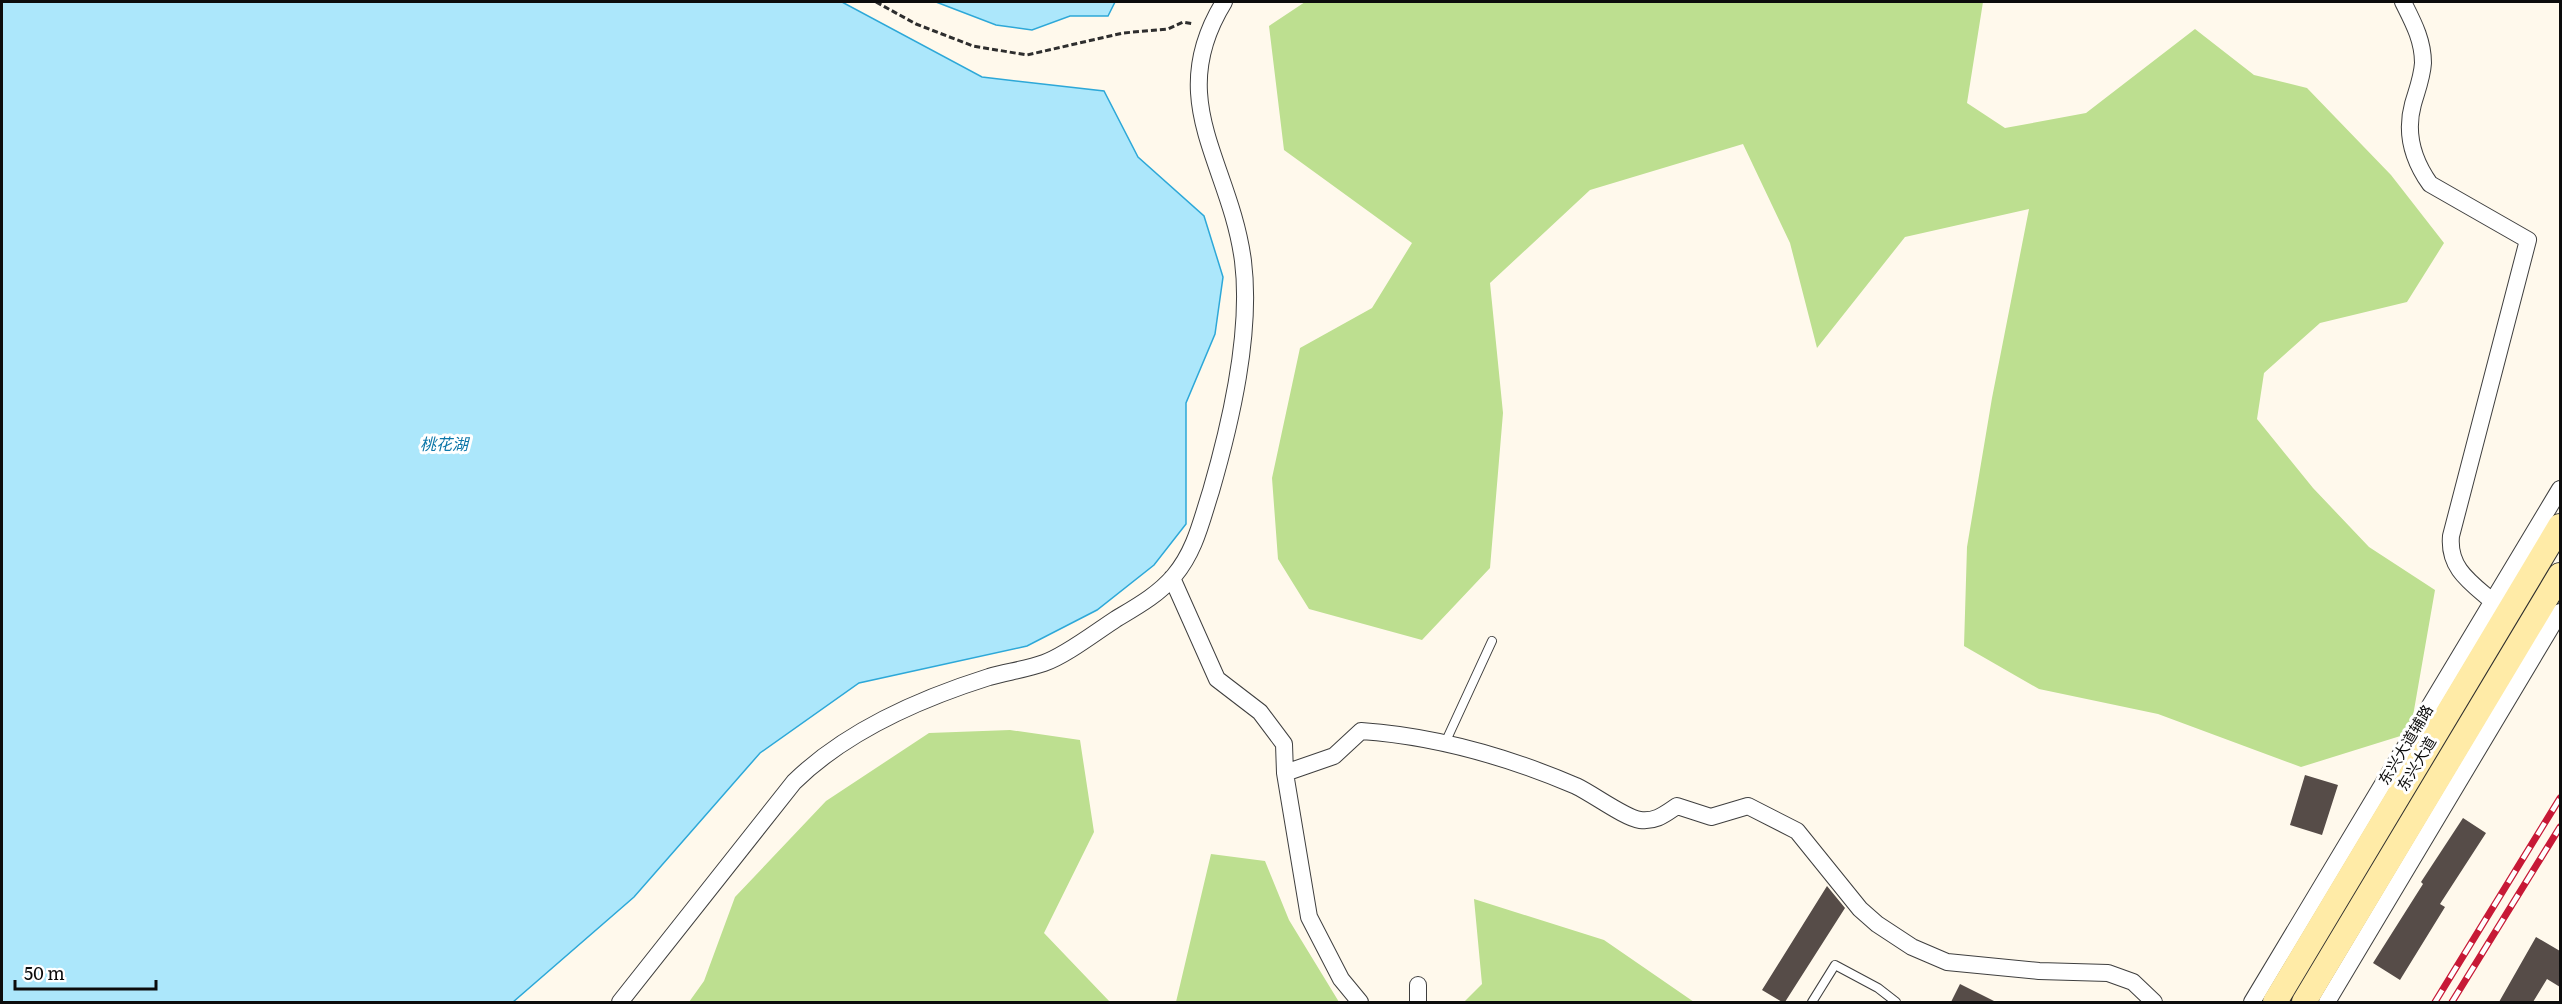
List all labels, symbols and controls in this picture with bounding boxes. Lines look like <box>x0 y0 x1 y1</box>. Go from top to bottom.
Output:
water label: 桃花湖 <box>420 431 471 455</box>
street label: 东兴大道辅路 <box>2375 702 2437 788</box>
street label: 东兴大道 <box>2394 734 2440 794</box>
scale bar <box>15 953 156 991</box>
text: 50 m <box>24 959 65 986</box>

